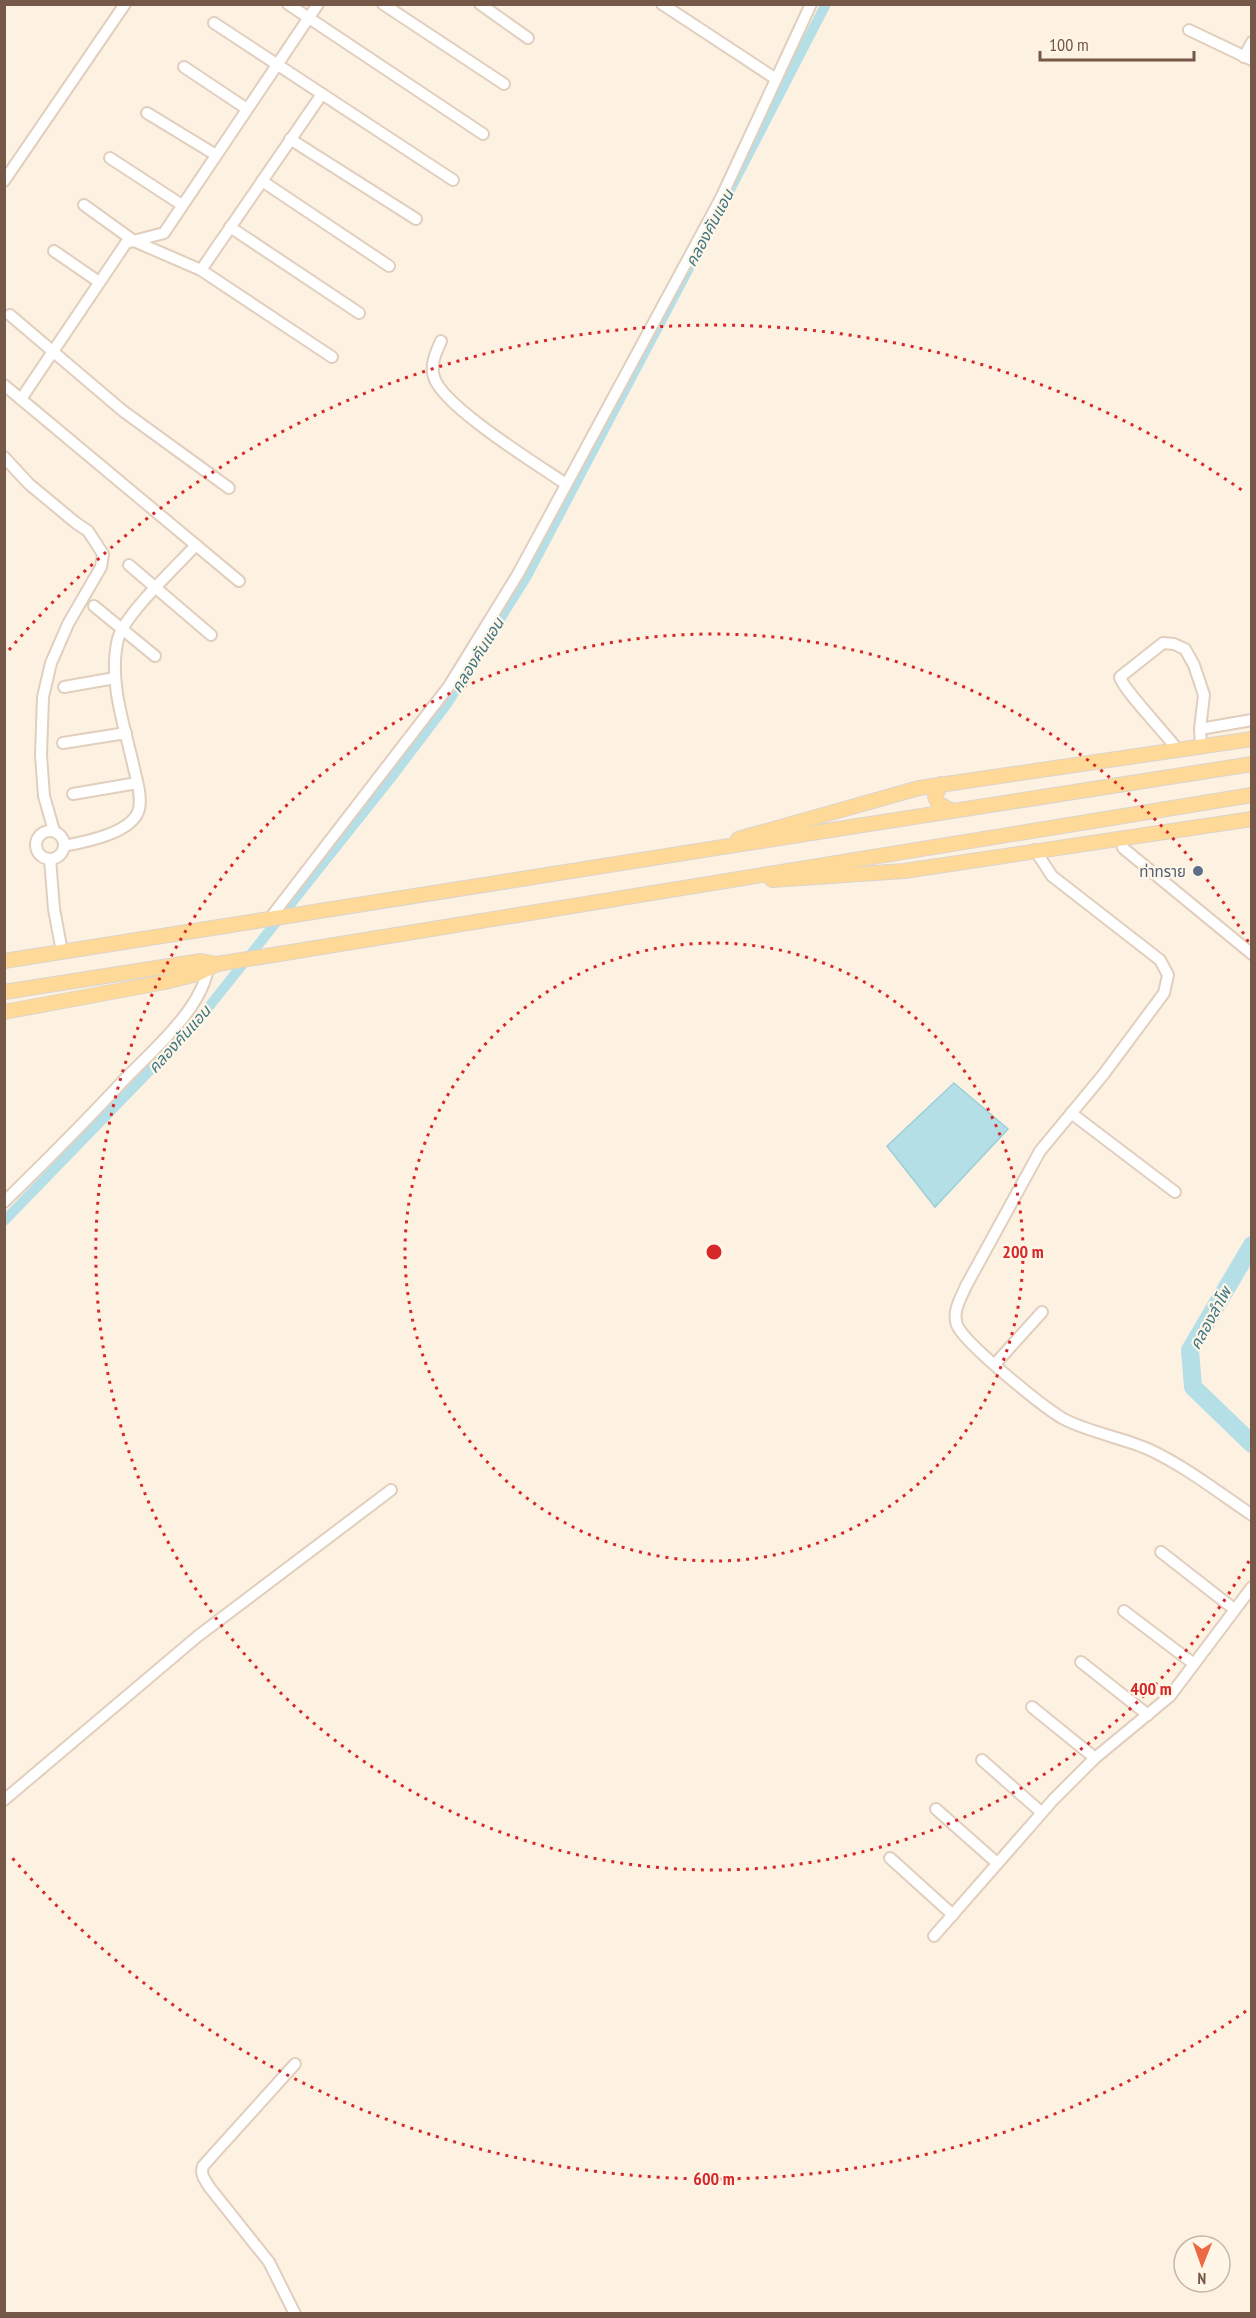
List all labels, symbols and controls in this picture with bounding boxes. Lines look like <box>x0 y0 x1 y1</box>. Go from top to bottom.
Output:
scale bar <box>1040 24 1194 62</box>
text: 100 m <box>1049 33 1089 56</box>
water label: คลองคันแอน <box>680 185 738 270</box>
water label: คลองคันแอน <box>446 613 508 696</box>
place label: ท่าทราย <box>1139 862 1186 881</box>
marker: ท่าทราย <box>1191 864 1205 878</box>
water label: คลองคันแอน <box>143 1000 215 1077</box>
text: 200 m <box>1002 1240 1044 1263</box>
centre of rings <box>704 1242 724 1262</box>
water label: คลองลำโพ <box>1185 1282 1236 1353</box>
text: 400 m <box>1130 1677 1172 1700</box>
text: 600 m <box>693 2167 735 2190</box>
north arrow <box>1172 2234 1232 2294</box>
text: N <box>1197 2269 1206 2289</box>

